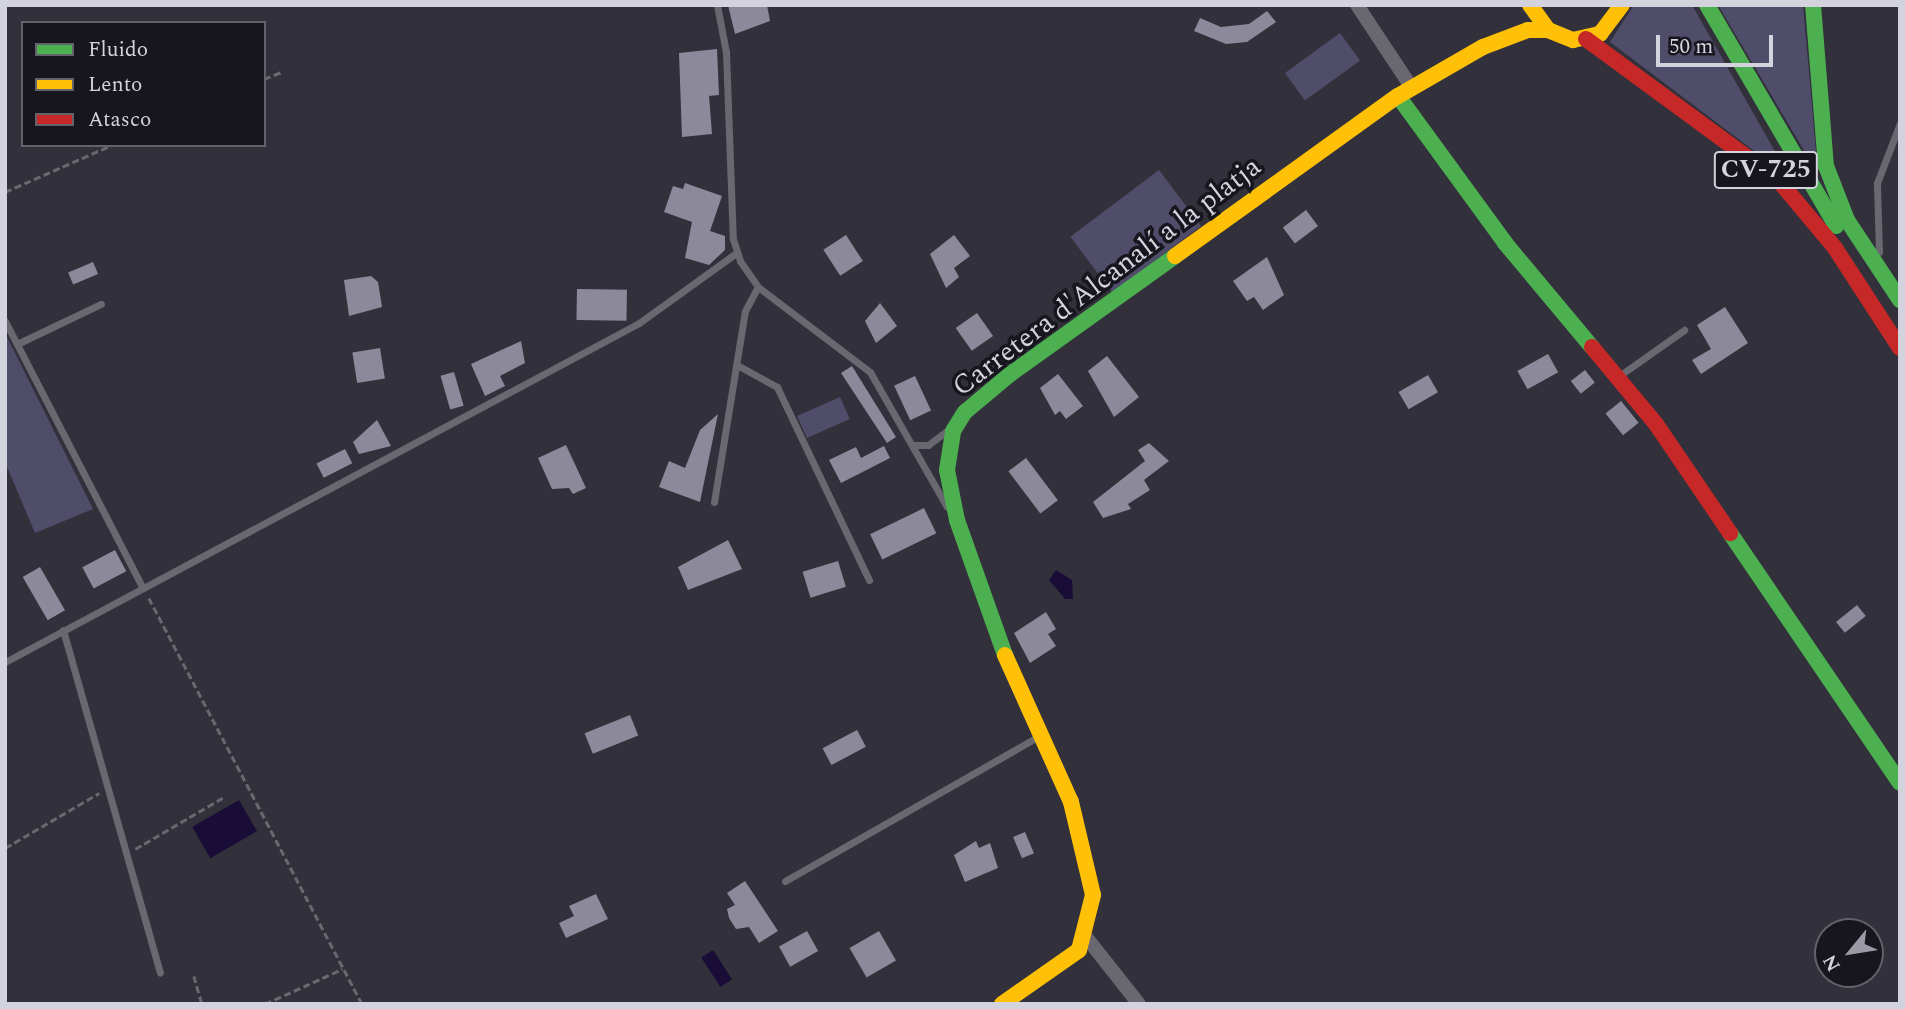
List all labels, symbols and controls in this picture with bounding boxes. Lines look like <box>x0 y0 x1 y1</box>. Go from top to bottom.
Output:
legend <box>21 21 266 147</box>
scale bar <box>1660 21 1777 65</box>
text: 50 m <box>1669 31 1713 63</box>
text: Fluido <box>88 34 148 66</box>
text: Lento <box>88 69 142 101</box>
text: Atasco <box>88 104 151 136</box>
road number: CV-725 <box>1714 148 1818 192</box>
street label: Carretera d'Alcanalí a la platja <box>946 150 1268 404</box>
north arrow <box>1814 918 1884 988</box>
text: N <box>1816 949 1849 977</box>

